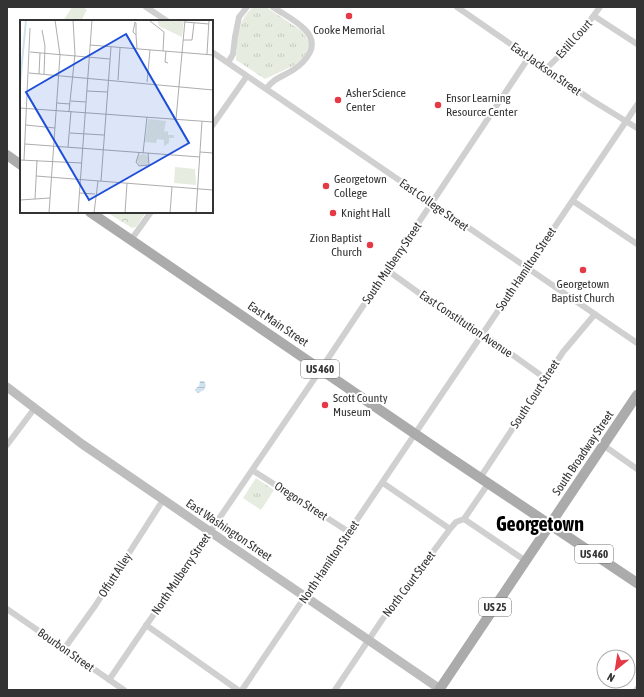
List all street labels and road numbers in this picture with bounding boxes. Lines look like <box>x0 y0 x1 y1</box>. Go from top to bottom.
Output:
street label: Estill Court <box>553 16 595 61</box>
street label: East Jackson Street <box>508 40 584 99</box>
street label: East College Street <box>397 176 472 234</box>
street label: South Mulberry Street <box>359 219 425 307</box>
street label: South Hamilton Street <box>493 224 559 313</box>
street label: East Constitution Avenue <box>417 288 515 360</box>
street label: East Main Street <box>245 299 311 350</box>
street label: South Court Street <box>508 357 563 431</box>
road number: US 460 <box>301 360 339 378</box>
street label: South Broadway Street <box>549 408 617 498</box>
street label: Oregon Street <box>272 479 331 524</box>
street label: East Washington Street <box>183 496 275 564</box>
street label: North Hamilton Street <box>296 517 362 606</box>
street label: North Mulberry Street <box>149 530 214 617</box>
road number: US 460 <box>575 545 613 563</box>
street label: North Court Street <box>380 548 439 620</box>
street label: Offutt Alley <box>95 550 135 600</box>
road number: US 25 <box>479 598 511 616</box>
street label: Bourbon Street <box>35 625 97 675</box>

